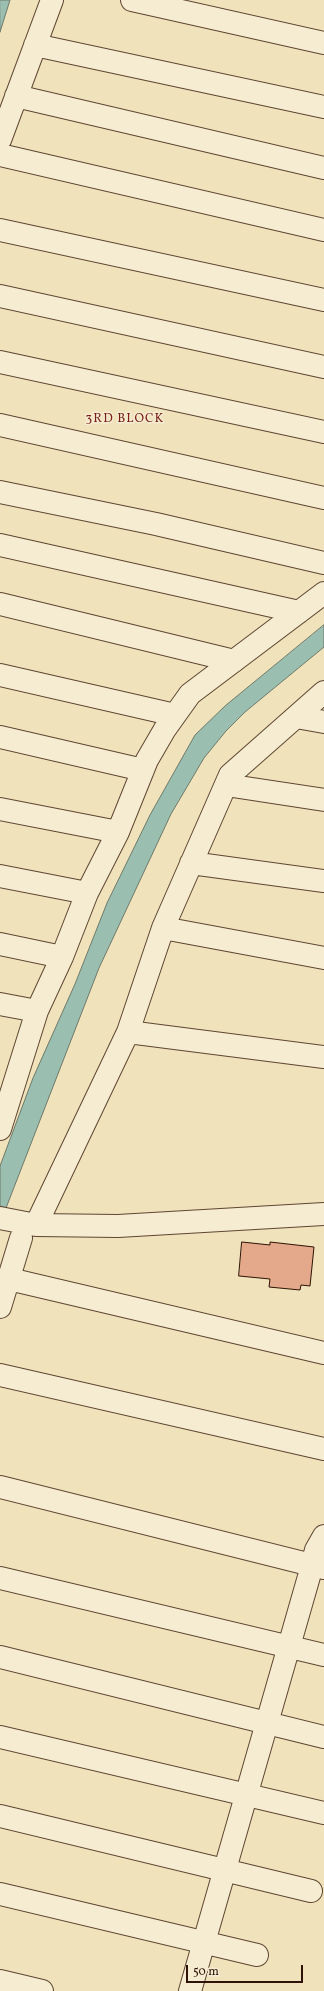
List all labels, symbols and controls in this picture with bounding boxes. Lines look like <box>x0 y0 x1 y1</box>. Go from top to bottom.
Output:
district label: 3RD BLOCK <box>86 412 164 428</box>
scale bar <box>188 1957 305 1983</box>
text: 50 m <box>193 1964 219 1980</box>

